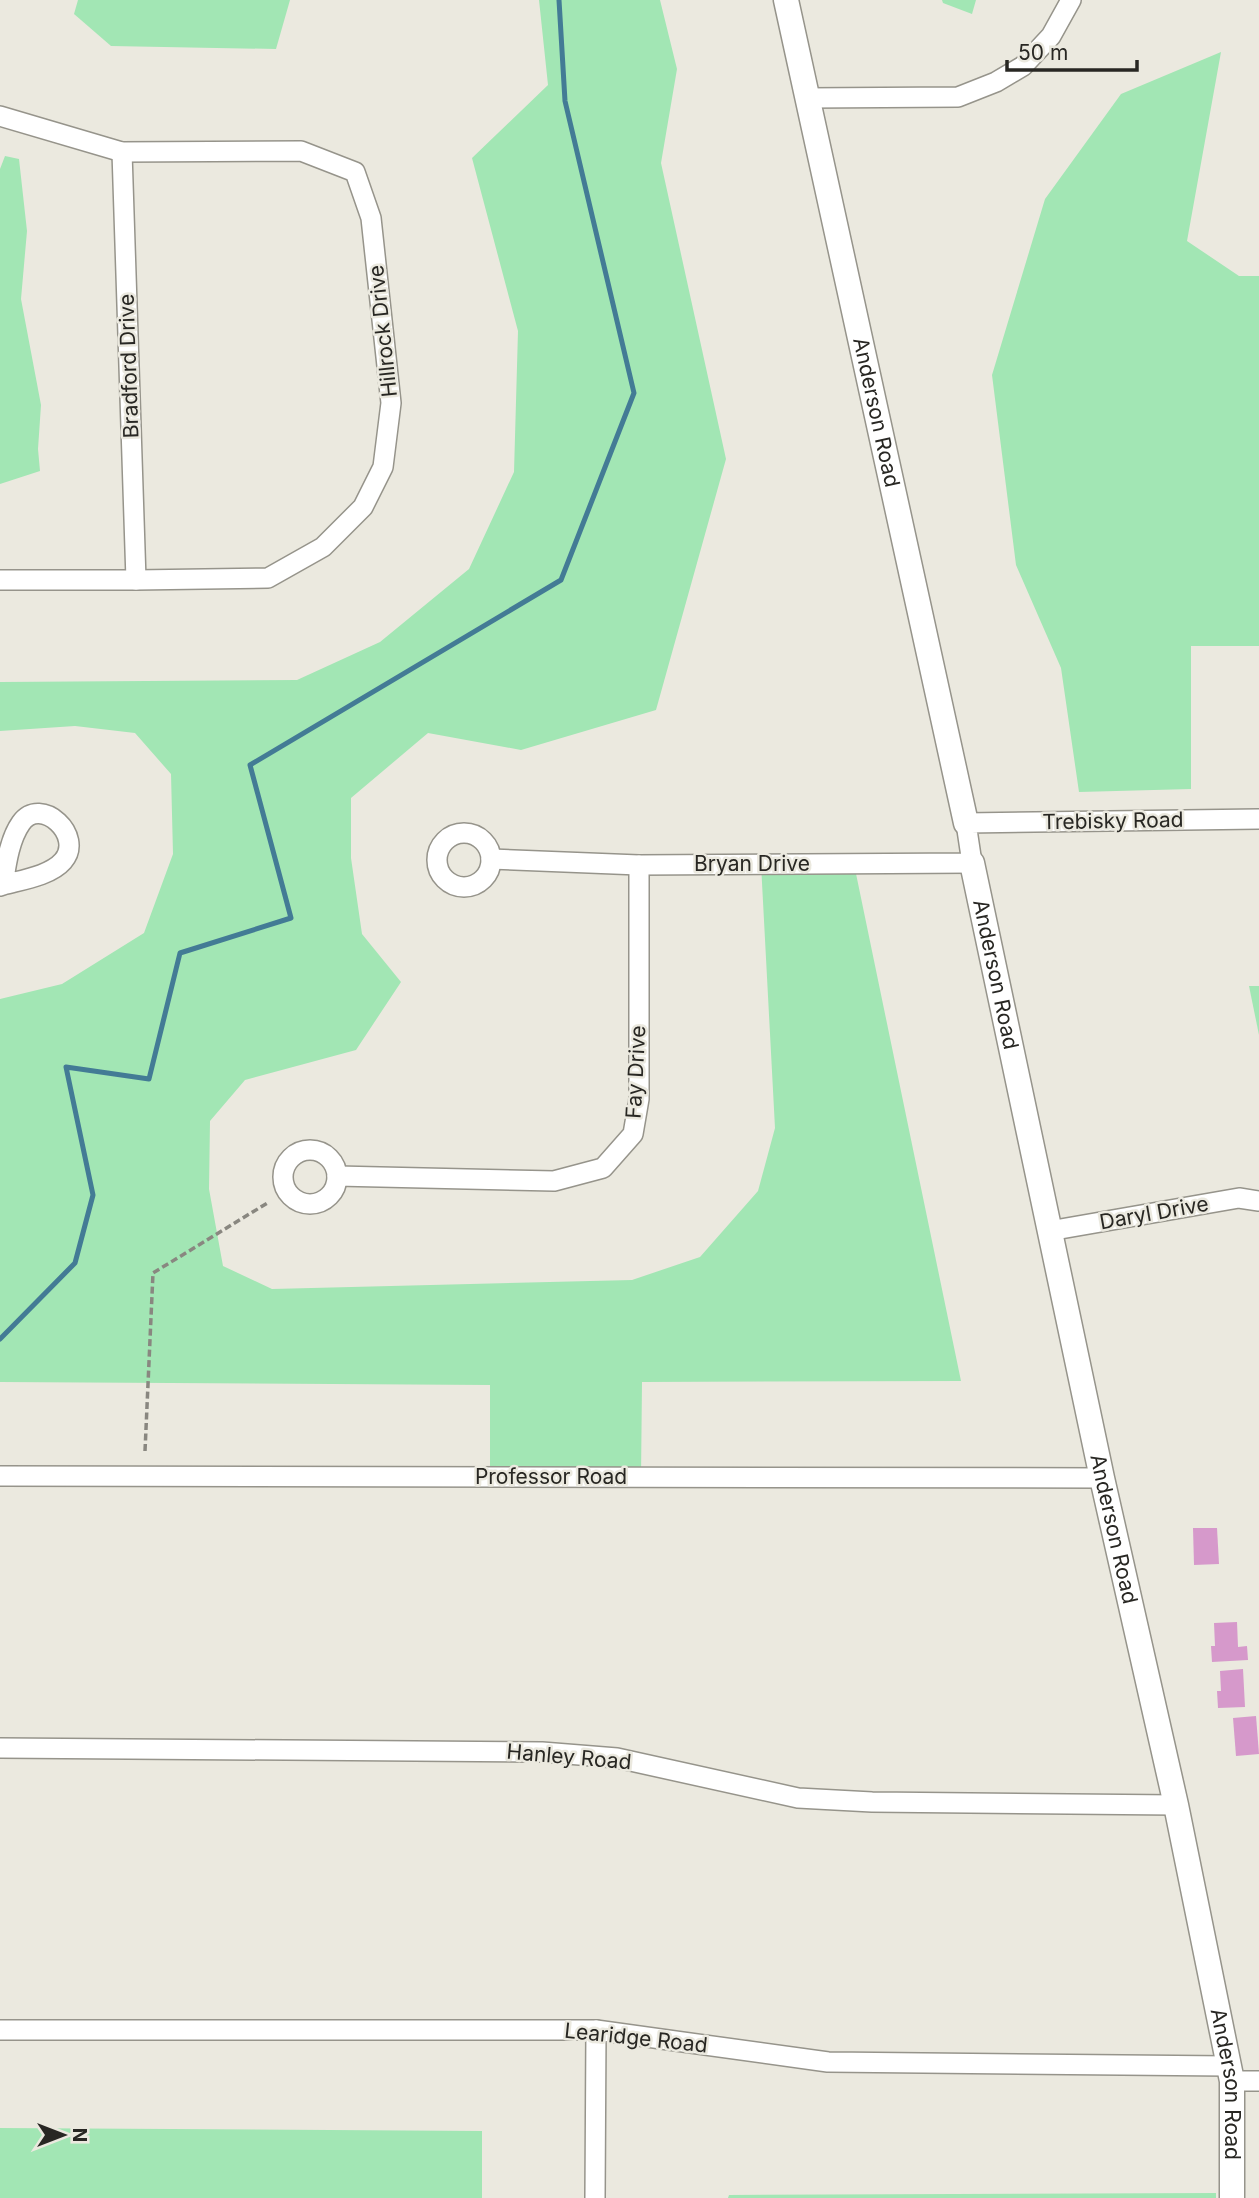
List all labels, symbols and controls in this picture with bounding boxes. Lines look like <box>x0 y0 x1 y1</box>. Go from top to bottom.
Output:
scale bar <box>1007 28 1136 72</box>
text: 50 m <box>1018 40 1068 65</box>
street label: Hillrock Drive <box>363 264 402 398</box>
street label: Bradford Drive <box>113 293 144 439</box>
street label: Anderson Road <box>848 335 905 489</box>
street label: Trebisky Road <box>1042 807 1184 834</box>
street label: Bryan Drive <box>694 851 810 876</box>
street label: Anderson Road <box>968 897 1024 1052</box>
street label: Fay Drive <box>621 1025 650 1119</box>
street label: Daryl Drive <box>1097 1191 1210 1234</box>
street label: Anderson Road <box>1085 1452 1143 1606</box>
street label: Professor Road <box>475 1464 627 1489</box>
street label: Hanley Road <box>506 1739 632 1774</box>
street label: Anderson Road <box>1206 2006 1245 2160</box>
street label: Learidge Road <box>563 2018 709 2057</box>
north arrow <box>28 2100 98 2170</box>
text: N <box>68 2128 91 2142</box>

